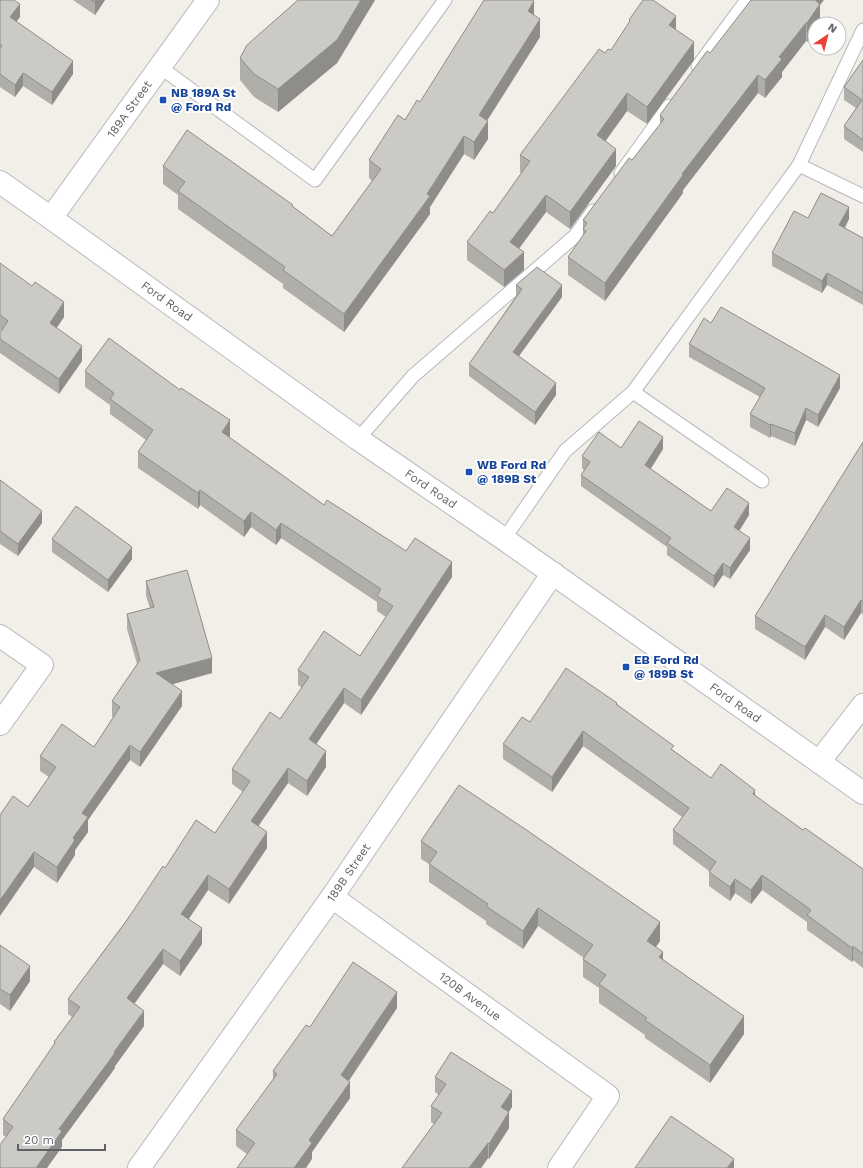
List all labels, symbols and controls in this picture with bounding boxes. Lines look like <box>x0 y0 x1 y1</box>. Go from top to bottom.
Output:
north arrow <box>807 16 847 56</box>
text: N <box>825 21 840 36</box>
street label: 189A Street <box>104 78 155 141</box>
place label: NB 189A St @ Ford Rd <box>171 86 236 114</box>
marker: NB 189A St @ Ford Rd <box>158 95 168 105</box>
street label: Ford Road <box>138 278 195 324</box>
place label: WB Ford Rd @ 189B St <box>477 458 546 486</box>
street label: Ford Road <box>402 466 459 511</box>
marker: WB Ford Rd @ 189B St <box>464 467 474 477</box>
place label: EB Ford Rd @ 189B St <box>634 653 699 681</box>
marker: EB Ford Rd @ 189B St <box>621 662 631 672</box>
street label: Ford Road <box>707 680 764 726</box>
street label: 189B Street <box>324 841 373 905</box>
street label: 120B Avenue <box>436 969 504 1024</box>
scale bar <box>18 1126 105 1152</box>
text: 20 m <box>24 1133 54 1147</box>

